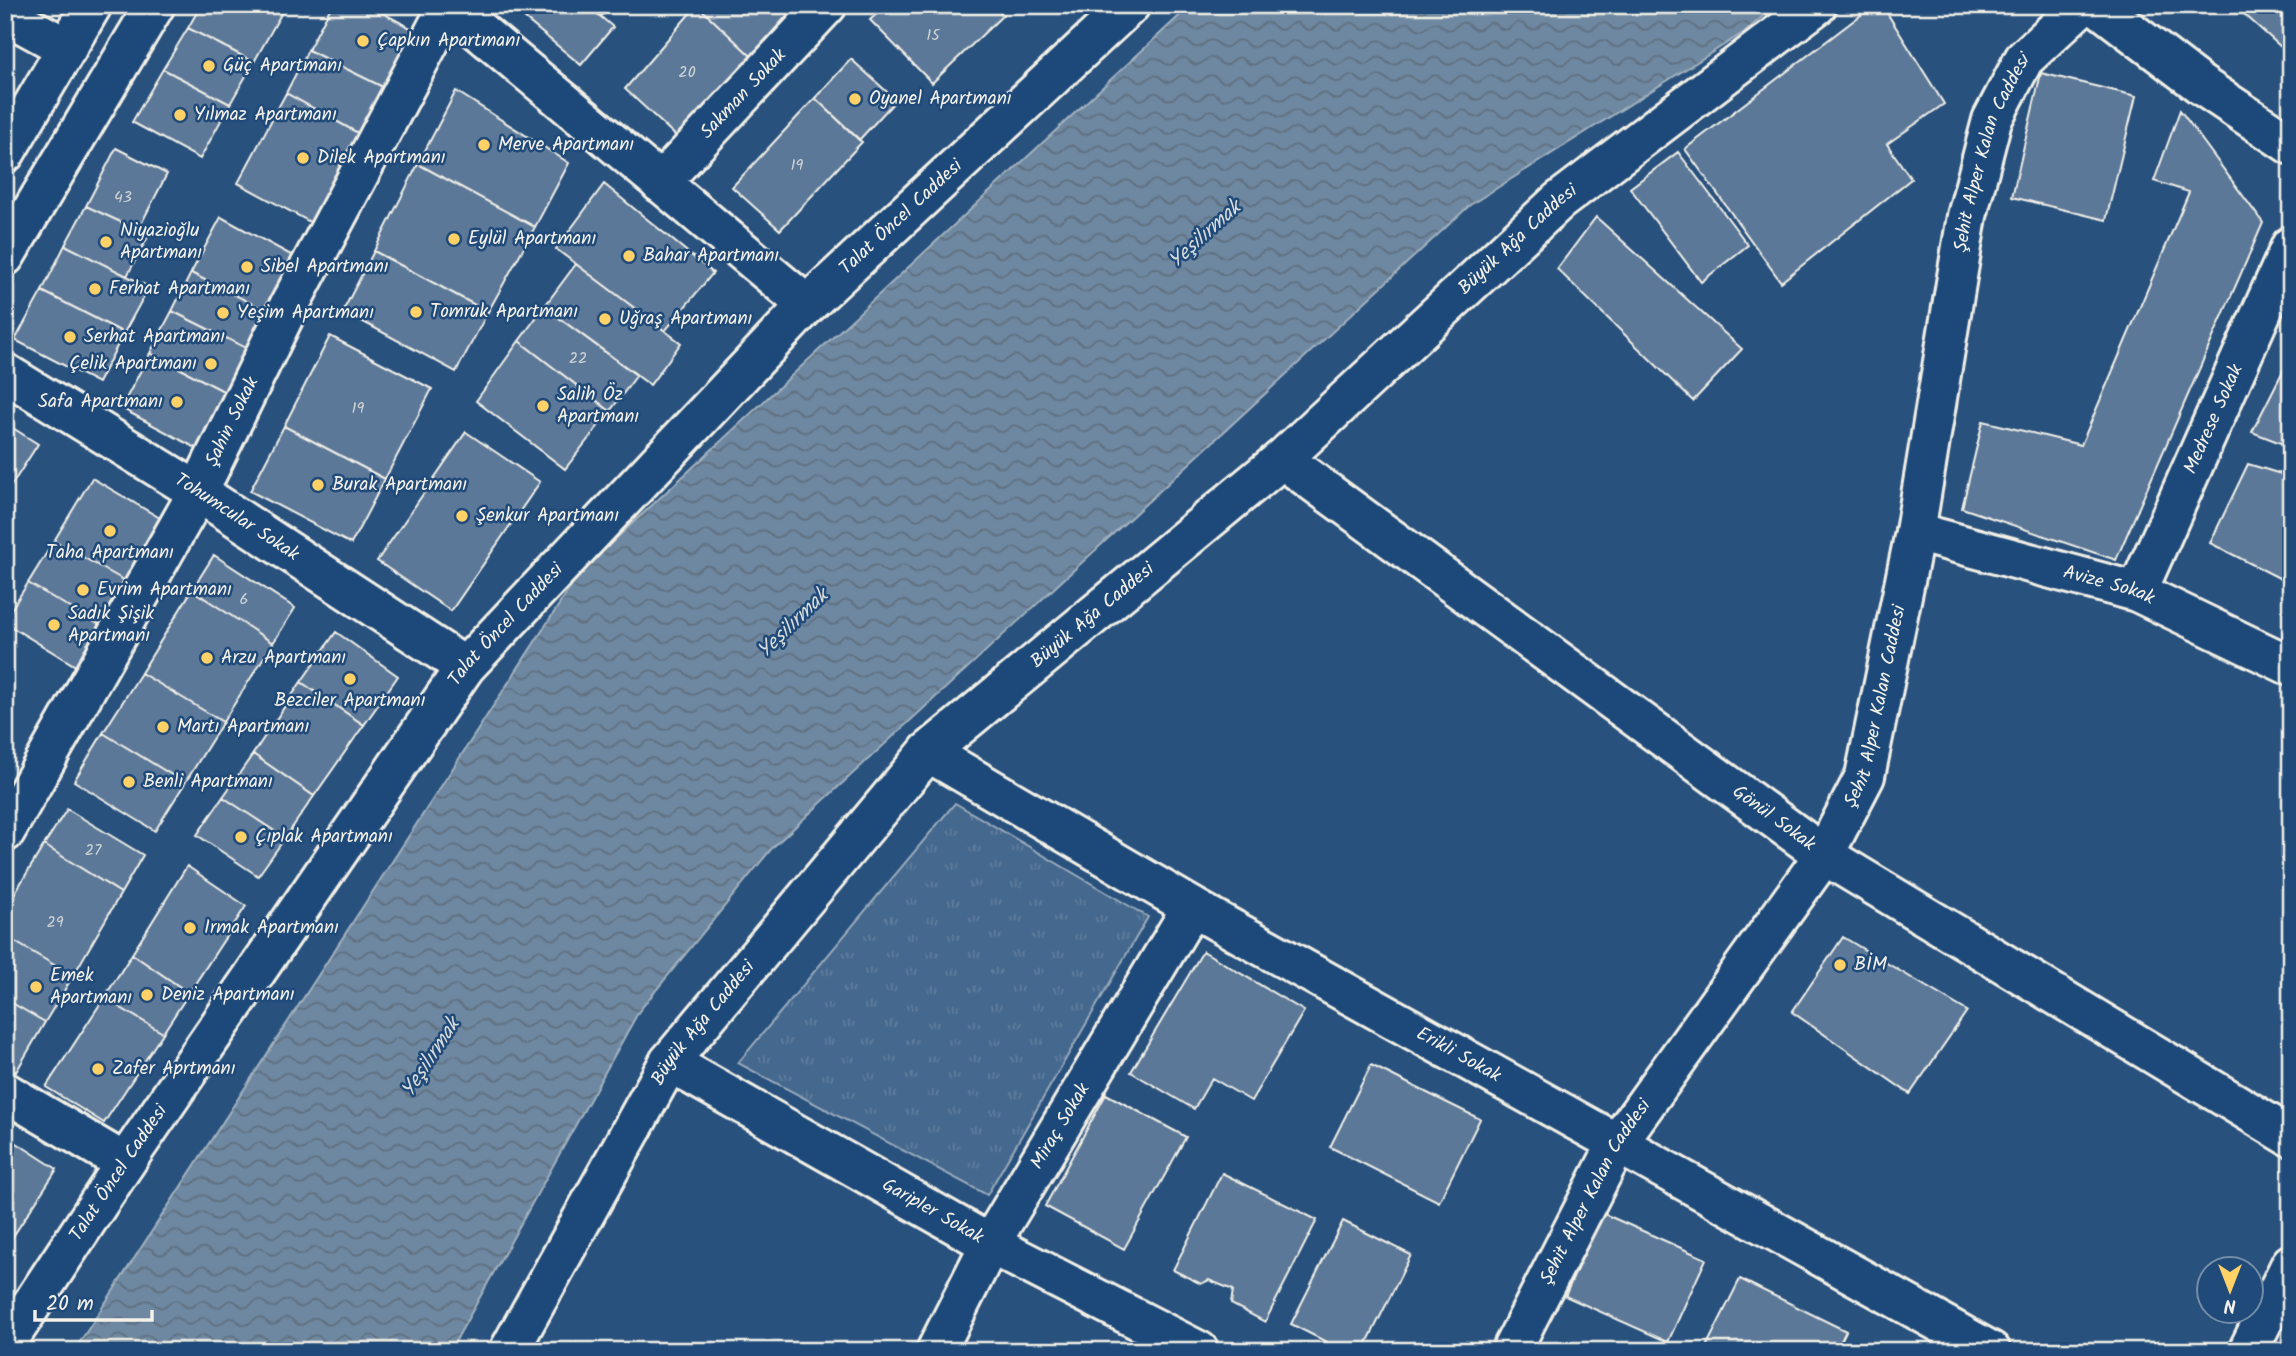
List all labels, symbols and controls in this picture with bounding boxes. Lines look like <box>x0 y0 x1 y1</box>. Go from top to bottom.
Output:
house number: 15 <box>926 23 941 48</box>
place label: Çapkın Apartmanı <box>377 26 520 56</box>
marker: Çapkın Apartmanı <box>355 33 371 49</box>
street label: Sakman Sokak <box>693 42 794 146</box>
street label: Şehit Alper Kalan Caddesi <box>1946 45 2038 255</box>
place label: Güç Apartmanı <box>223 51 342 81</box>
marker: Güç Apartmanı <box>201 58 217 74</box>
house number: 20 <box>678 60 696 85</box>
place label: Oyanel Apartmanı <box>869 84 1012 114</box>
marker: Oyanel Apartmanı <box>847 91 863 107</box>
place label: Yılmaz Apartmanı <box>194 100 337 130</box>
marker: Yılmaz Apartmanı <box>172 107 188 123</box>
place label: Merve Apartmanı <box>498 130 634 160</box>
marker: Merve Apartmanı <box>476 137 492 153</box>
place label: Dilek Apartmanı <box>317 143 446 173</box>
marker: Dilek Apartmanı <box>295 150 311 166</box>
street label: Talat Öncel Caddesi <box>833 151 971 283</box>
house number: 19 <box>791 153 804 178</box>
street label: Büyük Ağa Caddesi <box>1451 176 1585 303</box>
house number: 43 <box>114 185 132 210</box>
water label: Yeşilırmak <box>1161 191 1252 277</box>
place label: Niyazioğlu Apartmanı <box>120 216 202 268</box>
place label: Eylül Apartmanı <box>468 224 596 254</box>
marker: Eylül Apartmanı <box>446 231 462 247</box>
marker: Niyazioğlu Apartmanı <box>98 234 114 250</box>
place label: Bahar Apartmanı <box>643 241 779 271</box>
marker: Bahar Apartmanı <box>621 248 637 264</box>
place label: Sibel Apartmanı <box>261 252 389 282</box>
marker: Sibel Apartmanı <box>239 259 255 275</box>
place label: Ferhat Apartmanı <box>109 274 250 304</box>
marker: Ferhat Apartmanı <box>87 281 103 297</box>
place label: Tomruk Apartmanı <box>430 297 578 327</box>
place label: Yeşim Apartmanı <box>237 298 374 328</box>
marker: Tomruk Apartmanı <box>408 304 424 320</box>
place label: Uğraş Apartmanı <box>619 304 753 334</box>
marker: Yeşim Apartmanı <box>215 305 231 321</box>
marker: Uğraş Apartmanı <box>597 311 613 327</box>
place label: Serhat Apartmanı <box>84 322 225 352</box>
marker: Serhat Apartmanı <box>62 329 78 345</box>
house number: 22 <box>569 346 587 371</box>
place label: Çelik Apartmanı <box>69 349 197 379</box>
marker: Çelik Apartmanı <box>203 356 219 372</box>
street label: Medrese Sokak <box>2176 359 2252 479</box>
street label: Şahin Sokak <box>197 372 267 472</box>
place label: Salih Öz Apartmanı <box>557 380 639 432</box>
place label: Safa Apartmanı <box>38 387 163 417</box>
marker: Safa Apartmanı <box>169 394 185 410</box>
house number: 19 <box>352 396 365 421</box>
marker: Salih Öz Apartmanı <box>535 398 551 414</box>
street label: Tohumcular Sokak <box>168 466 305 569</box>
place label: Burak Apartmanı <box>332 470 467 500</box>
marker: Burak Apartmanı <box>310 477 326 493</box>
place label: Şenkur Apartmanı <box>476 501 619 531</box>
marker: Şenkur Apartmanı <box>454 508 470 524</box>
marker: Taha Apartmanı <box>102 523 118 539</box>
place label: Taha Apartmanı <box>46 538 174 568</box>
street label: Büyük Ağa Caddesi <box>1024 554 1162 676</box>
street label: Talat Öncel Caddesi <box>441 555 572 693</box>
street label: Avize Sokak <box>2060 558 2160 613</box>
place label: Evrim Apartmanı <box>97 575 232 605</box>
water label: Yeşilırmak <box>749 579 839 667</box>
marker: Evrim Apartmanı <box>75 582 91 598</box>
house number: 6 <box>240 587 248 612</box>
place label: Sadık Şişik Apartmanı <box>68 599 154 651</box>
street label: Şehit Alper Kalan Caddesi <box>1836 601 1915 813</box>
marker: Sadık Şişik Apartmanı <box>46 617 62 633</box>
place label: Arzu Apartmanı <box>221 643 346 673</box>
marker: Arzu Apartmanı <box>199 650 215 666</box>
marker: Bezciler Apartmanı <box>342 671 358 687</box>
place label: Bezciler Apartmanı <box>274 686 426 716</box>
place label: Martı Apartmanı <box>177 712 309 742</box>
marker: Martı Apartmanı <box>155 719 171 735</box>
place label: Benli Apartmanı <box>143 767 273 797</box>
marker: Benli Apartmanı <box>121 774 137 790</box>
street label: Gönül Sokak <box>1726 777 1822 859</box>
place label: Çıplak Apartmanı <box>255 822 393 852</box>
marker: Çıplak Apartmanı <box>233 829 249 845</box>
house number: 27 <box>85 838 102 863</box>
house number: 29 <box>46 910 64 935</box>
place label: Irmak Apartmanı <box>204 913 339 943</box>
marker: Irmak Apartmanı <box>182 920 198 936</box>
place label: BİM <box>1854 950 1887 980</box>
street label: Büyük Ağa Caddesi <box>644 953 764 1091</box>
marker: BİM <box>1832 957 1848 973</box>
place label: Emek Apartmanı <box>50 961 132 1013</box>
marker: Emek Apartmanı <box>28 979 44 995</box>
place label: Deniz Apartmanı <box>161 980 295 1010</box>
marker: Deniz Apartmanı <box>139 987 155 1003</box>
water label: Yeşilırmak <box>393 1009 471 1104</box>
street label: Erikli Sokak <box>1410 1019 1507 1091</box>
place label: Zafer Aprtmanı <box>112 1054 236 1084</box>
marker: Zafer Aprtmanı <box>90 1061 106 1077</box>
street label: Miraç Sokak <box>1023 1077 1098 1175</box>
street label: Şehit Alper Kalan Caddesi <box>1532 1092 1660 1290</box>
street label: Talat Öncel Caddesi <box>62 1098 176 1248</box>
street label: Garipler Sokak <box>876 1171 989 1252</box>
north arrow <box>2194 1254 2264 1324</box>
scale bar <box>35 1279 152 1323</box>
text: 20 m <box>46 1288 94 1321</box>
text: N <box>2224 1290 2236 1320</box>

